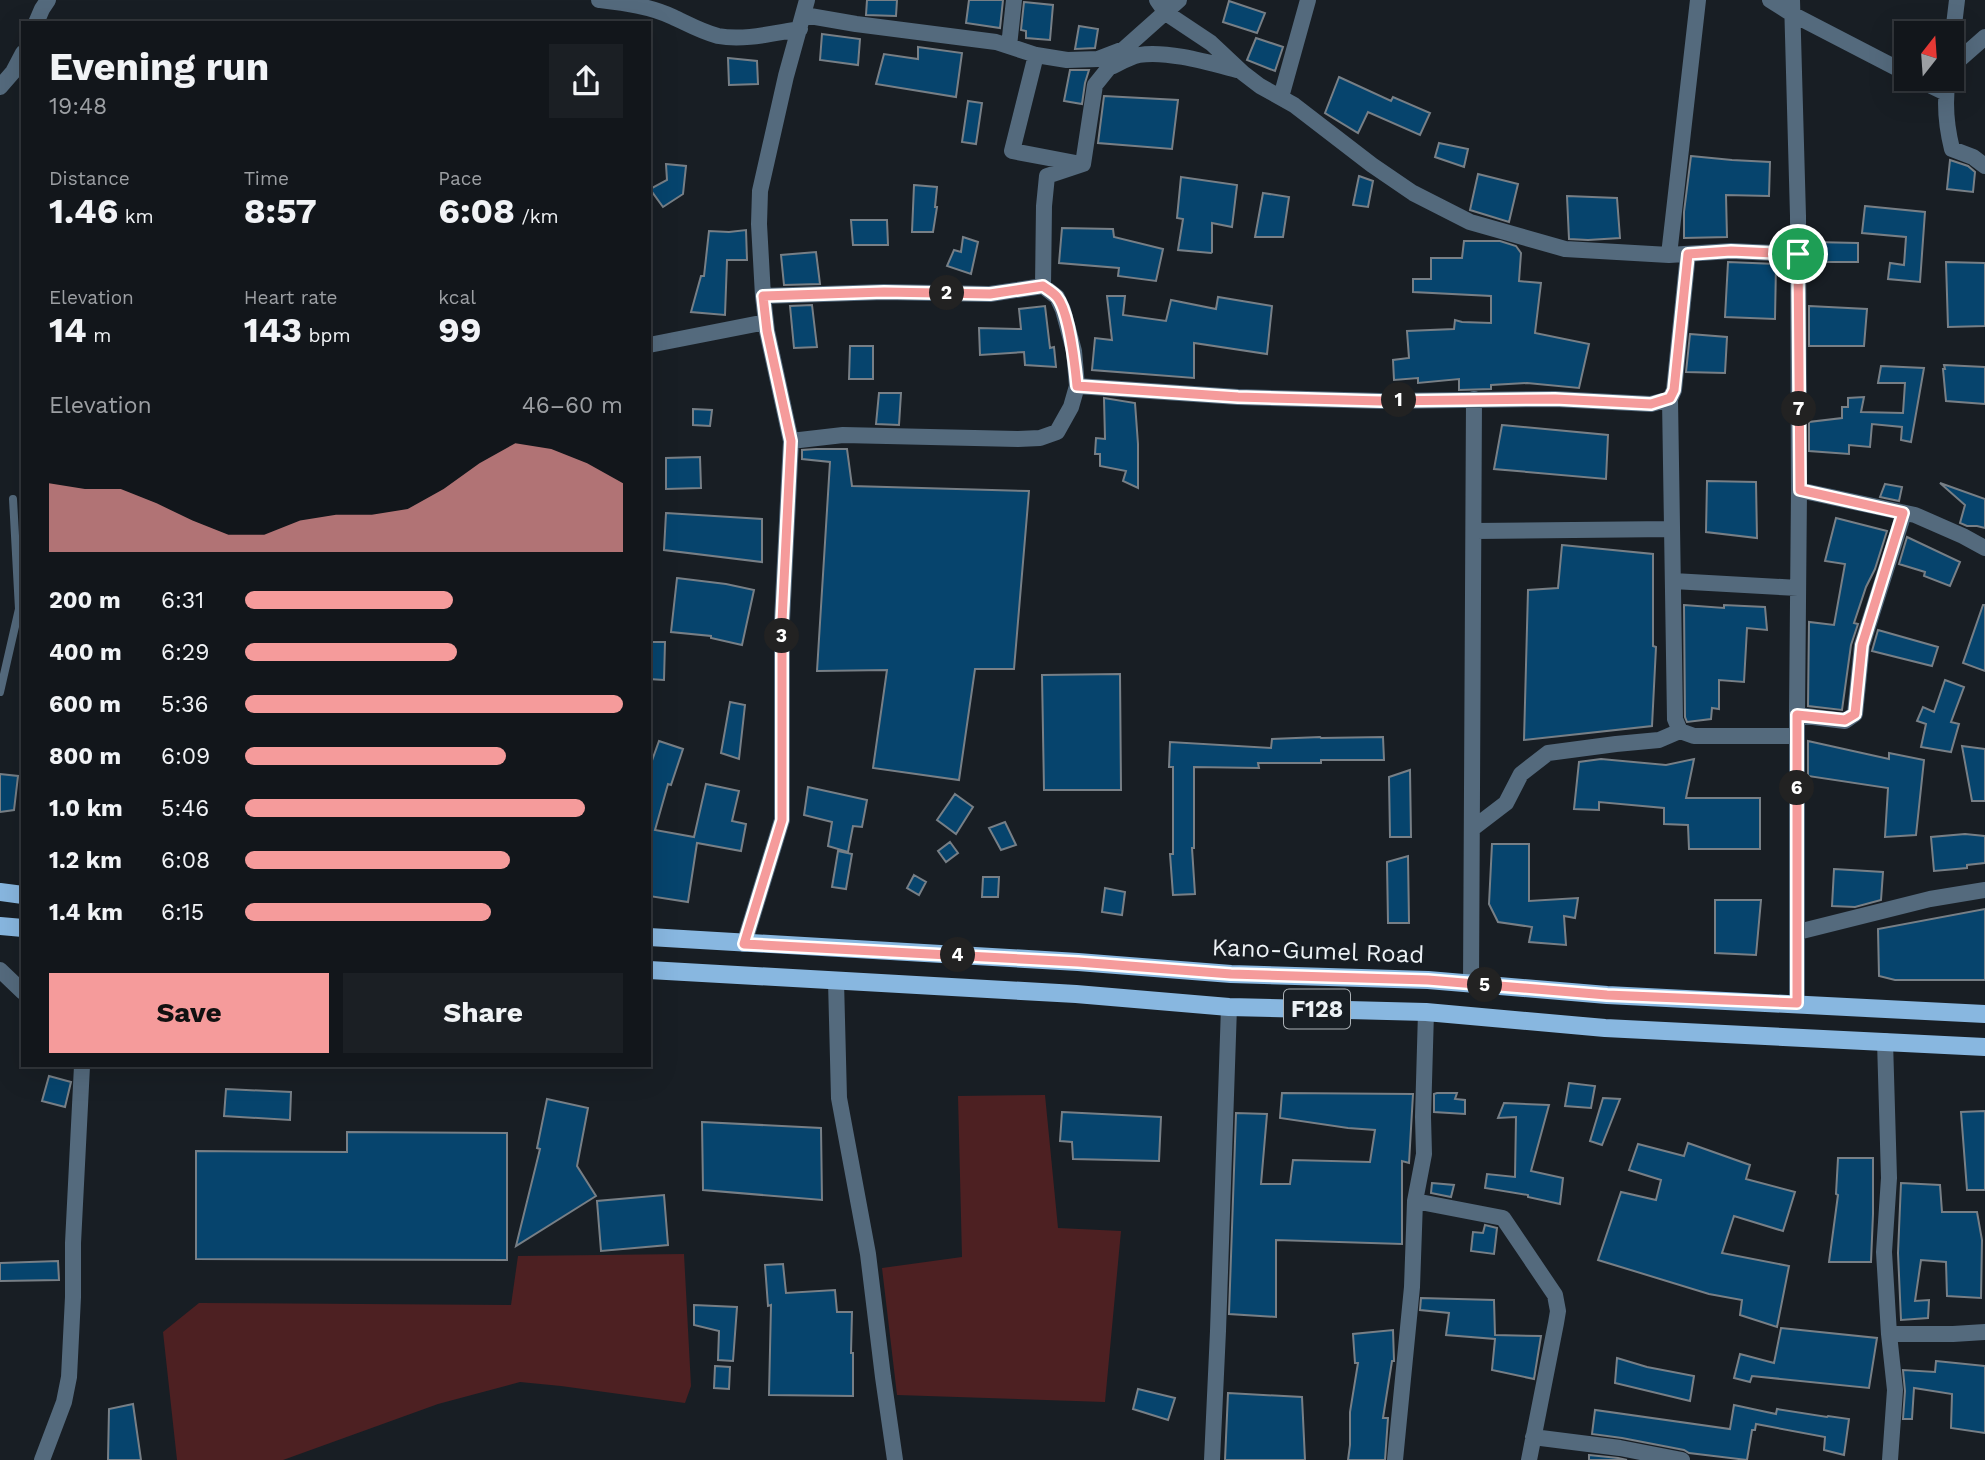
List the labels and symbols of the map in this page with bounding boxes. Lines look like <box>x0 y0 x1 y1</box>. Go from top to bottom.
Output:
north arrow <box>1894 21 1964 91</box>
pin <box>1768 224 1828 284</box>
pin: 2 <box>930 276 964 310</box>
pin: 1 <box>1382 382 1416 418</box>
pin: 7 <box>1782 392 1816 426</box>
pin: 3 <box>764 618 800 654</box>
pin: 6 <box>1780 770 1814 806</box>
street label: Kano-Gumel Road <box>1211 933 1425 969</box>
pin: 4 <box>940 937 976 972</box>
pin: 5 <box>1468 968 1502 1002</box>
road number: F128 <box>1284 990 1350 1028</box>

